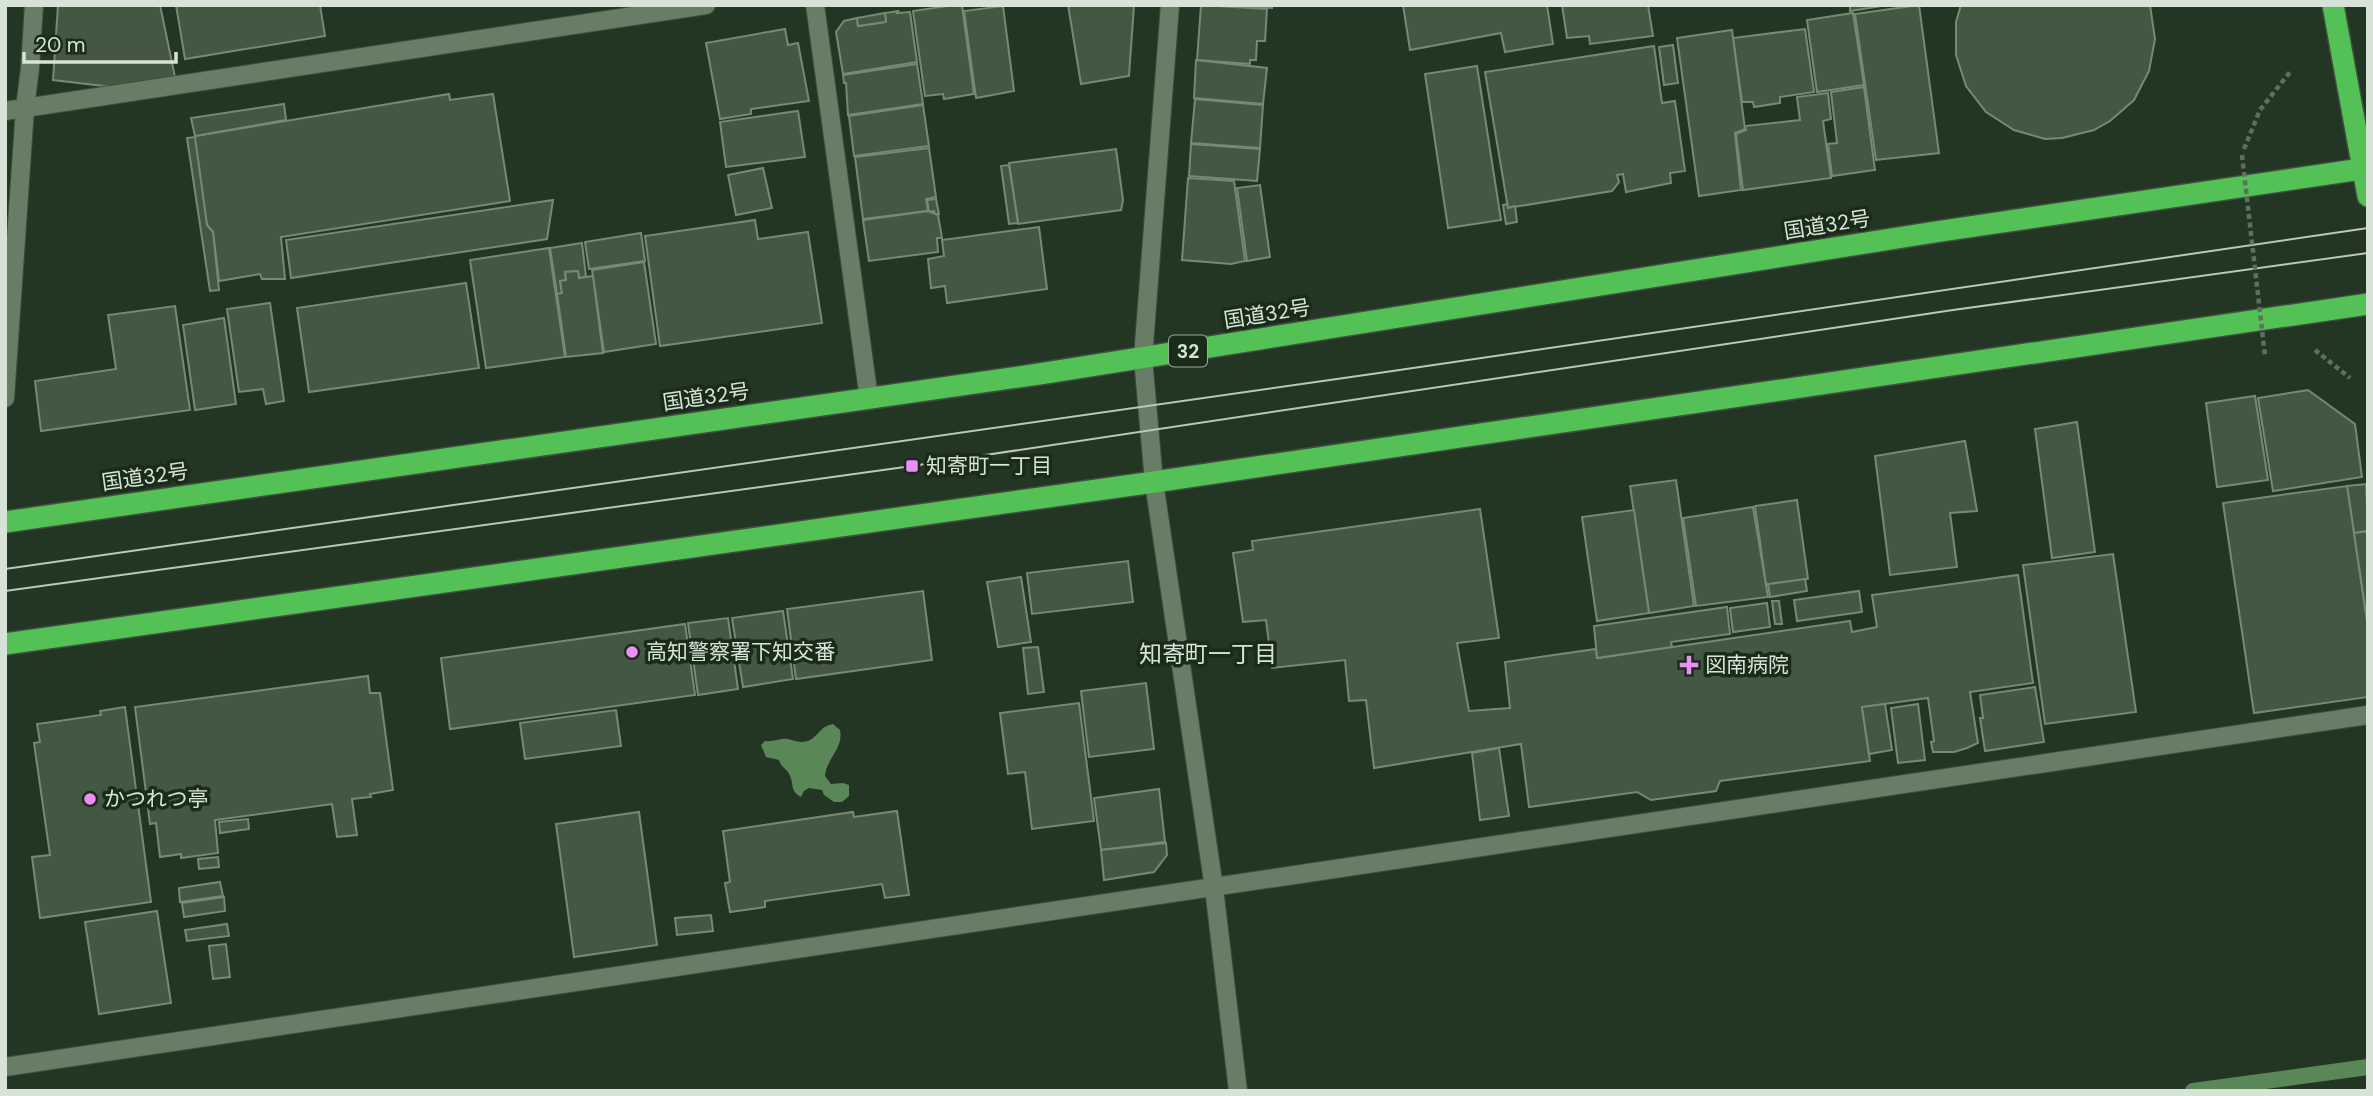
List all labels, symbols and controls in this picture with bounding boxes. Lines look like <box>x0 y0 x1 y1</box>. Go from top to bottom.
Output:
scale bar <box>24 21 177 65</box>
text: 20 m <box>35 31 86 59</box>
street label: 国道32号 <box>1782 204 1872 246</box>
street label: 国道32号 <box>1222 293 1312 335</box>
road number: 32 <box>1169 336 1207 366</box>
street label: 国道32号 <box>661 377 751 417</box>
place label: 知寄町一丁目 <box>926 452 1052 480</box>
street label: 国道32号 <box>100 457 190 497</box>
marker: 知寄町一丁目 <box>904 458 920 474</box>
place label: 高知警察署下知交番 <box>646 638 835 666</box>
district label: 知寄町一丁目 <box>1139 639 1277 669</box>
marker: 高知警察署下知交番 <box>624 644 640 660</box>
place label: 図南病院 <box>1705 651 1789 679</box>
marker: 図南病院 <box>1679 655 1699 675</box>
place label: かつれつ亭 <box>104 785 209 813</box>
marker: かつれつ亭 <box>82 791 98 807</box>

